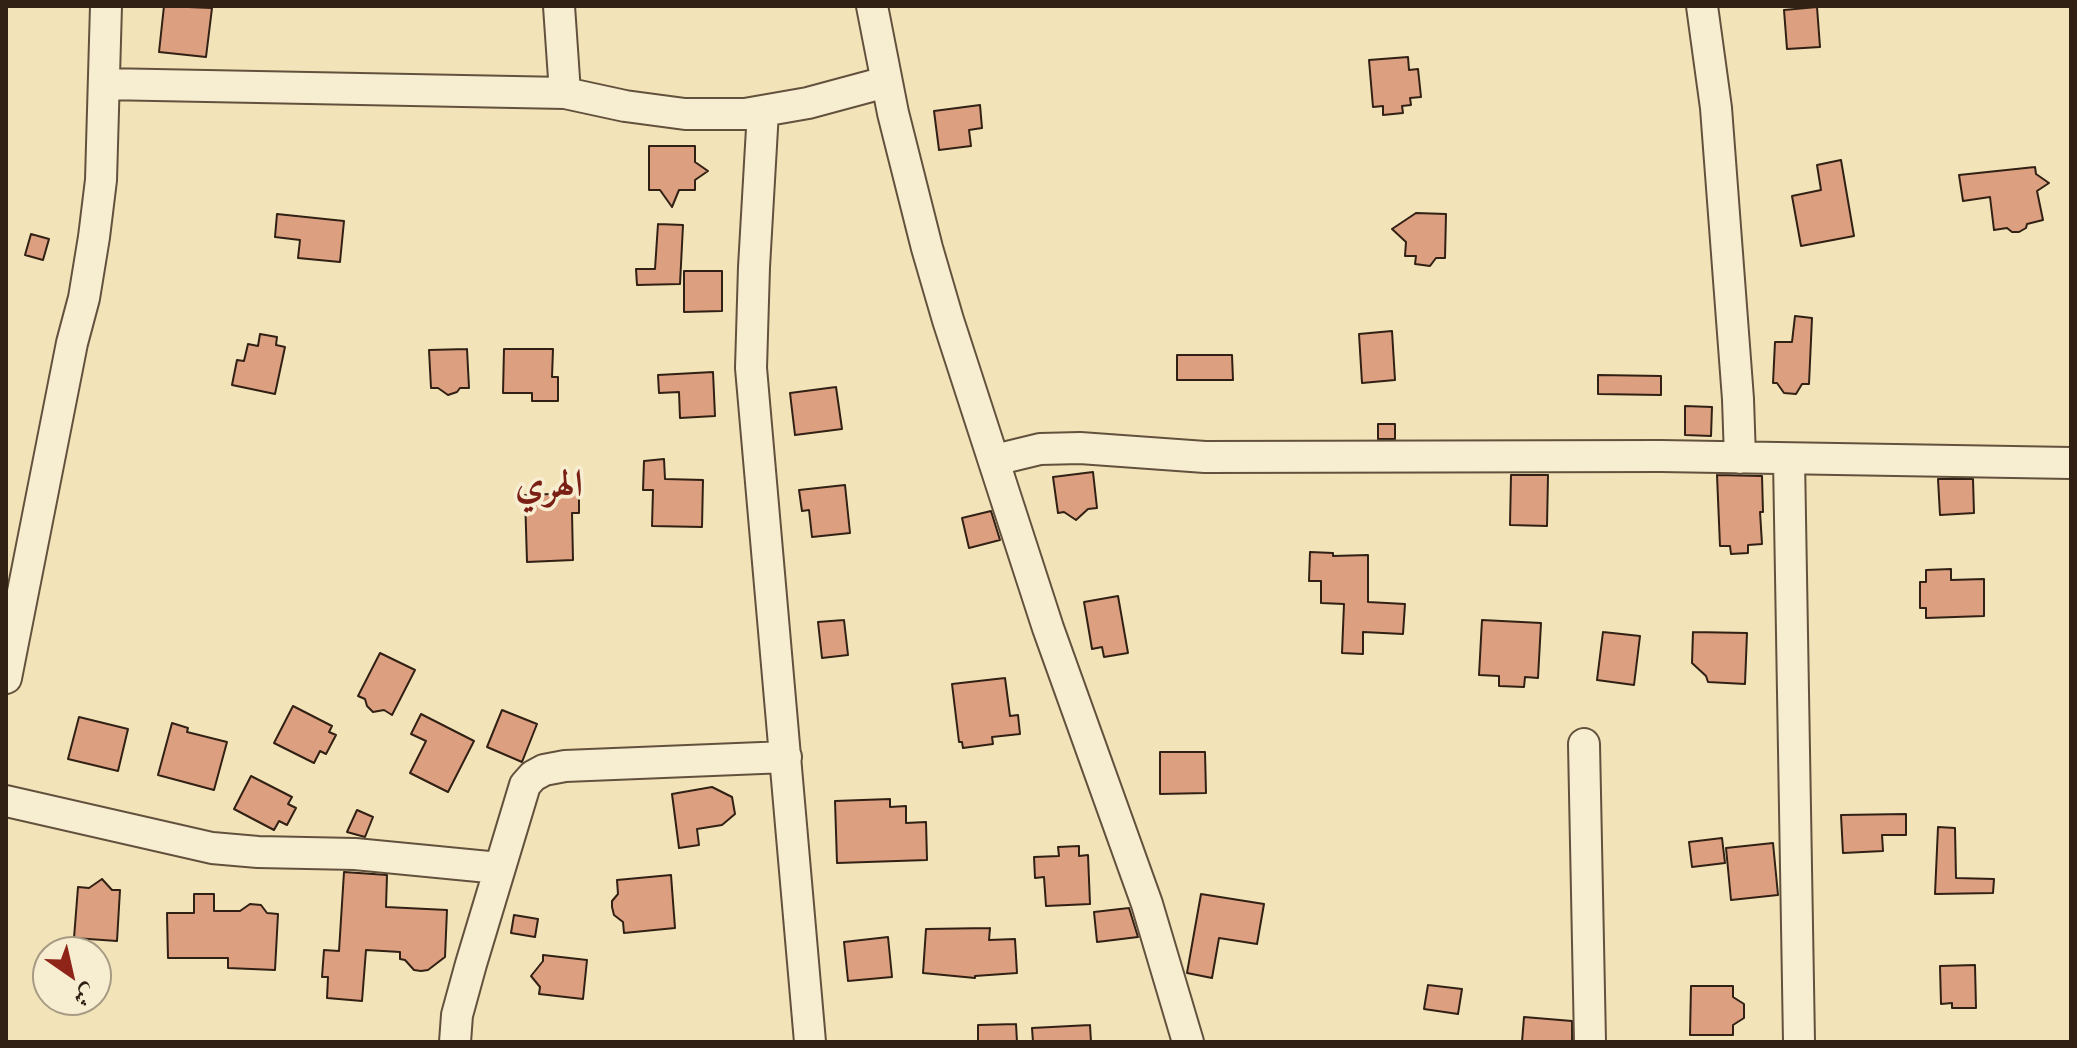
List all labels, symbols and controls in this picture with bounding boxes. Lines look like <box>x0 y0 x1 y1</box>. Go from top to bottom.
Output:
district label: الهري <box>515 465 583 511</box>
north arrow <box>32 936 112 1016</box>
text: ش <box>68 977 101 1012</box>

